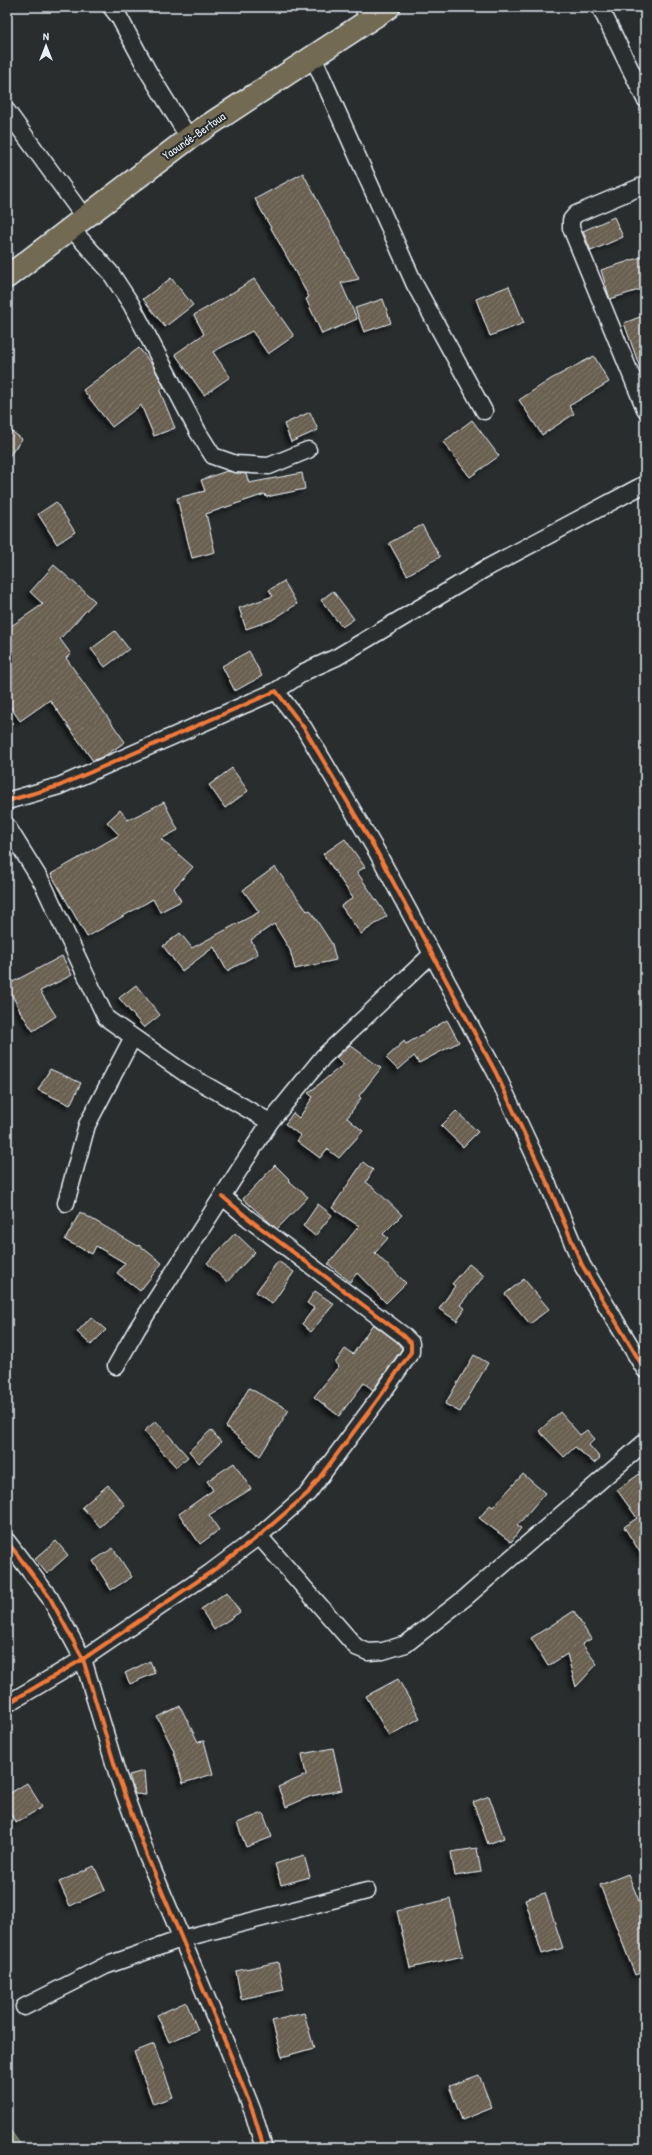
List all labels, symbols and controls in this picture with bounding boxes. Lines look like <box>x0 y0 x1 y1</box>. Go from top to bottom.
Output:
north arrow <box>26 26 66 66</box>
text: N <box>43 29 49 43</box>
street label: Yaoundé-Bertoua <box>159 107 229 164</box>

